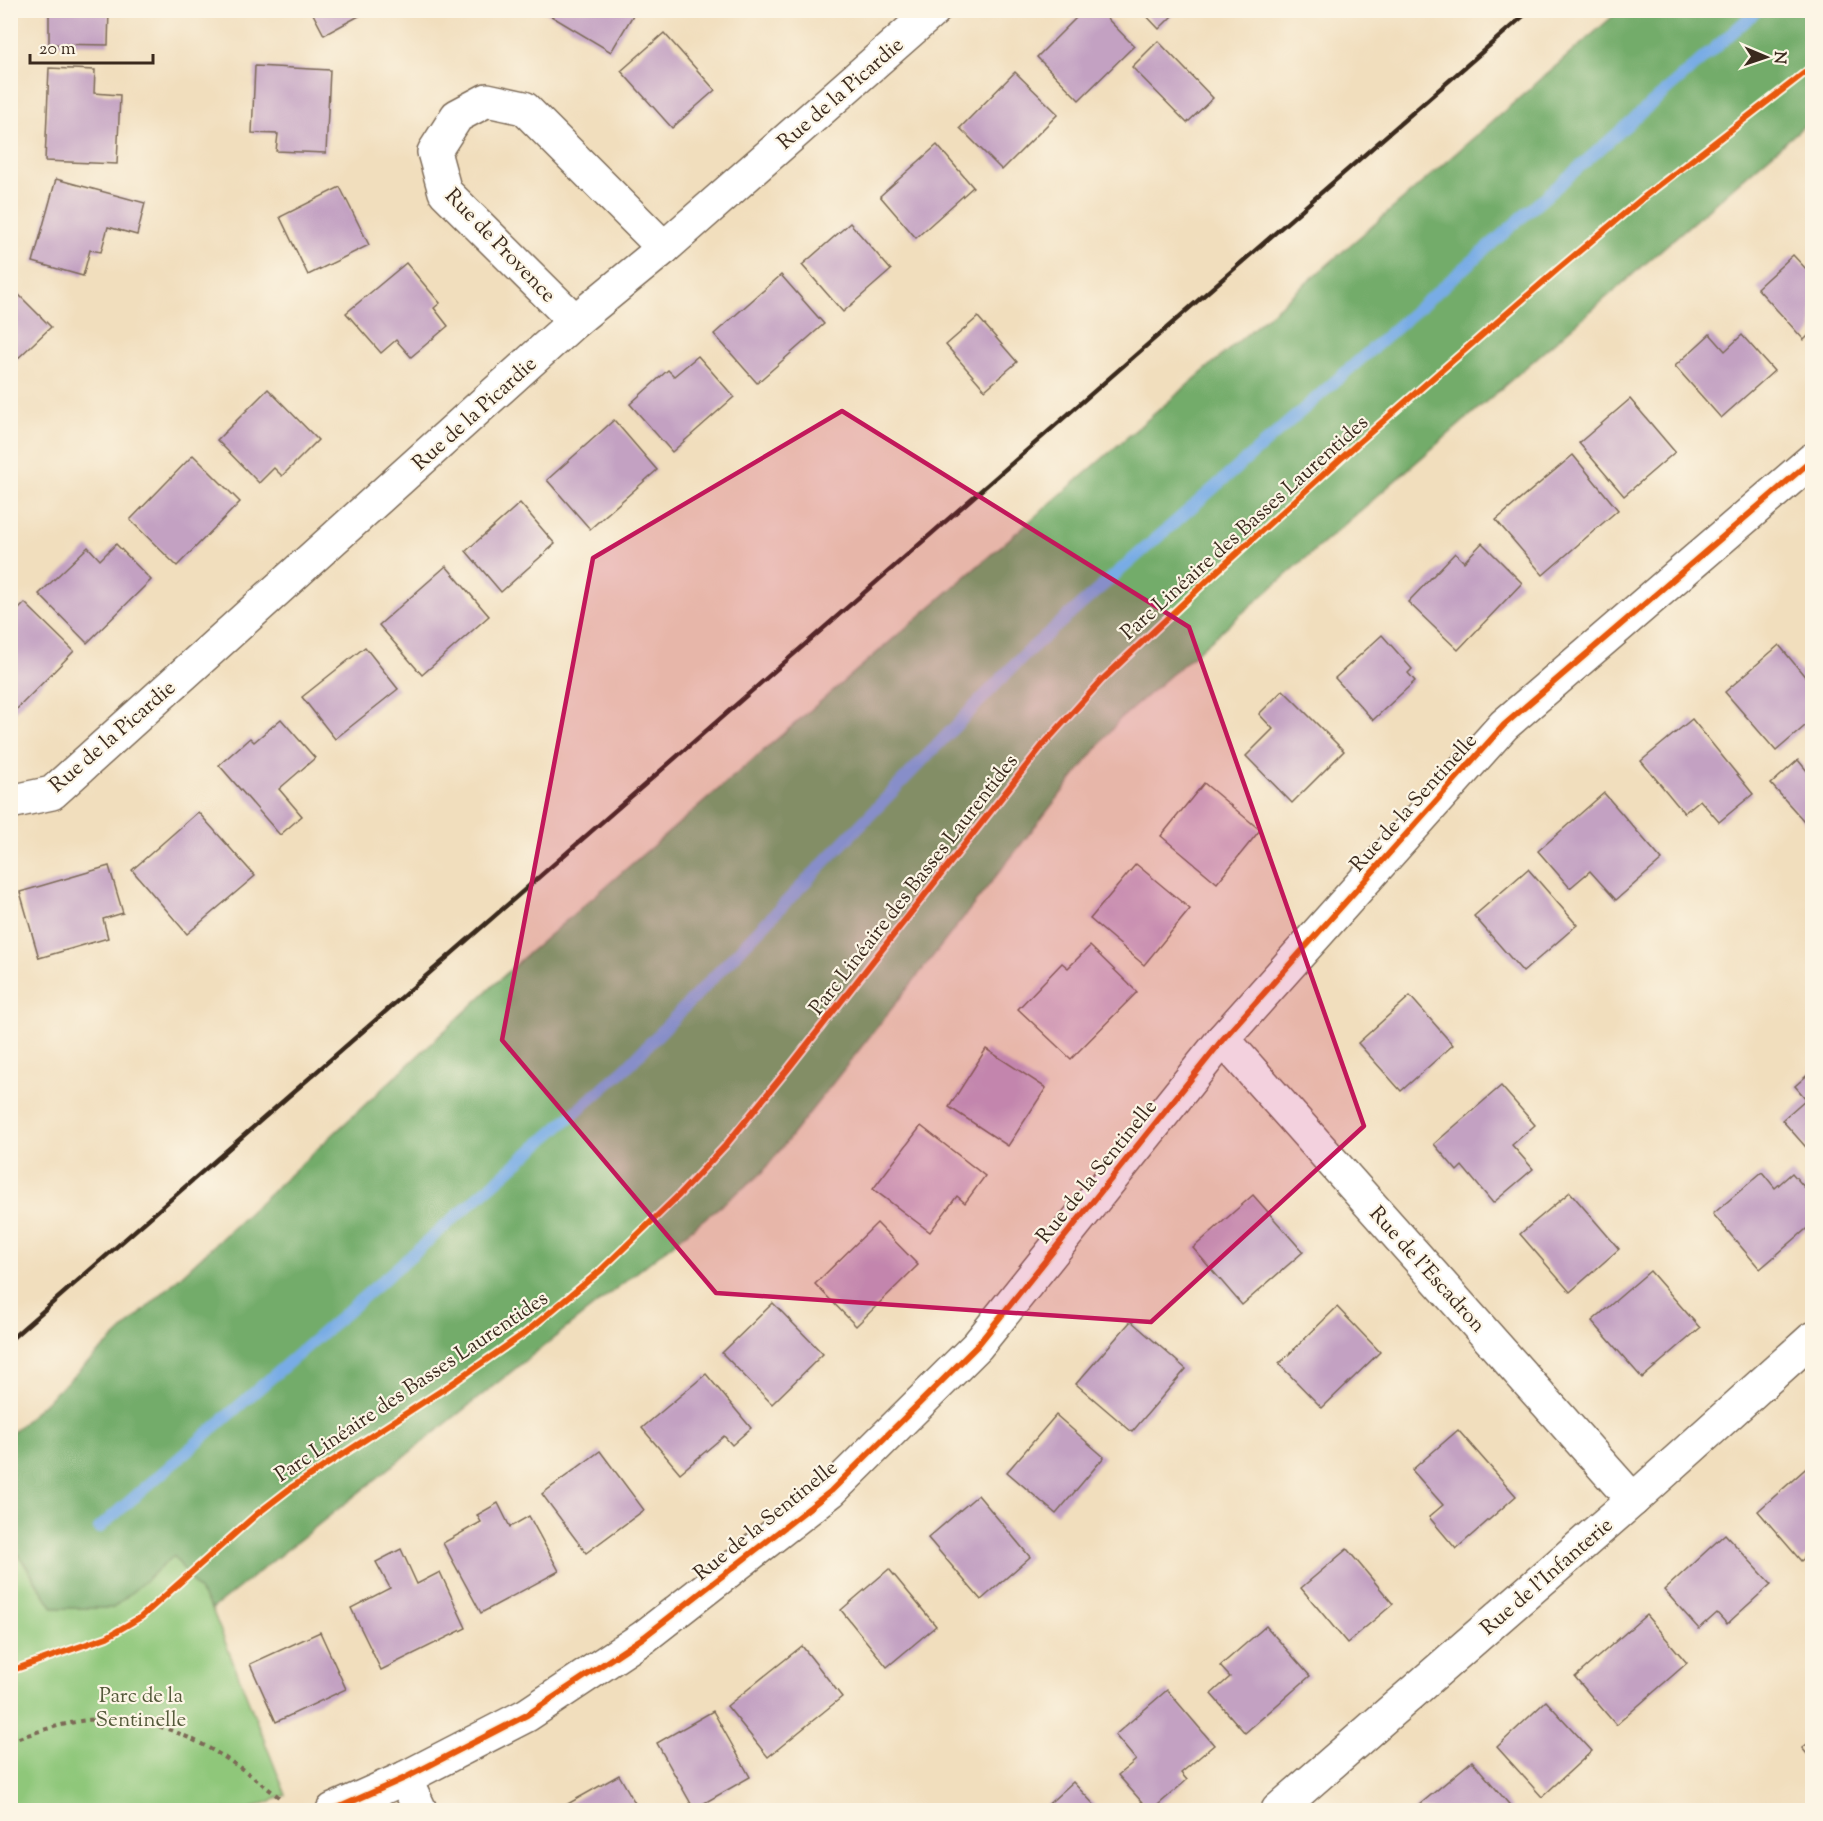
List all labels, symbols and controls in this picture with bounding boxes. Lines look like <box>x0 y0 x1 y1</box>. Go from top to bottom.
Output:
scale bar <box>30 27 153 65</box>
north arrow <box>1736 27 1796 87</box>
street label: Rue de la Picardie <box>772 31 911 158</box>
text: 20 m <box>39 37 76 63</box>
text: N <box>1767 51 1790 64</box>
street label: Rue de Provence <box>437 182 562 310</box>
street label: Rue de la Picardie <box>406 350 544 479</box>
street label: Parc Linéaire des Basses Laurentides <box>1115 409 1376 648</box>
street label: Rue de la Picardie <box>44 674 183 801</box>
street label: Rue de la Sentinelle <box>1344 727 1485 879</box>
street label: Parc Linéaire des Basses Laurentides <box>803 748 1026 1022</box>
street label: Rue de la Sentinelle <box>1030 1094 1165 1251</box>
street label: Rue de l'Escadron <box>1361 1200 1492 1340</box>
street label: Parc Linéaire des Basses Laurentides <box>269 1285 555 1491</box>
street label: Rue de la Sentinelle <box>688 1454 845 1589</box>
street label: Rue de l'Infanterie <box>1475 1511 1620 1644</box>
park label: Parc de la Sentinelle <box>96 1682 186 1736</box>

